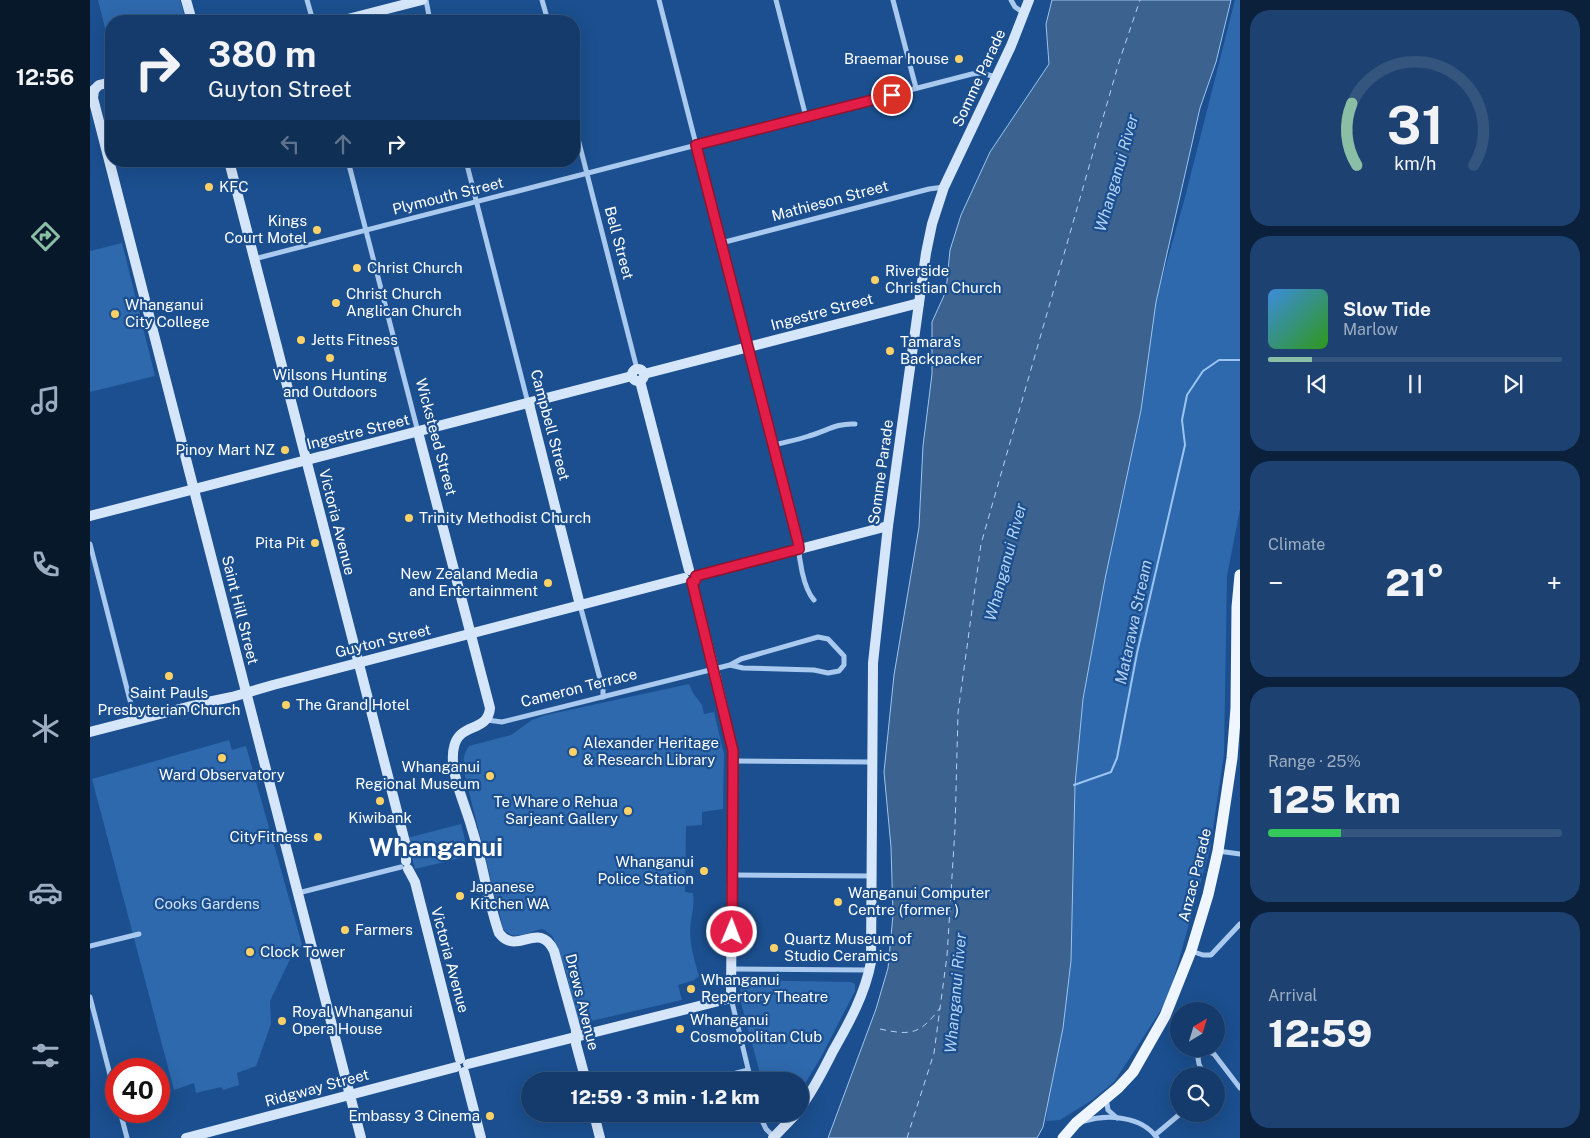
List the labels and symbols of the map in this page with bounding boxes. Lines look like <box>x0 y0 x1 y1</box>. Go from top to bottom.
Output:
street label: Somme Parade <box>949 26 1009 129</box>
place label: Braemar house <box>844 50 949 67</box>
marker: Braemar house <box>953 53 965 65</box>
pin <box>871 74 913 116</box>
water label: Whanganui River <box>1091 111 1143 234</box>
street label: Plymouth Street <box>391 173 505 218</box>
street label: Mathieson Street <box>770 177 890 224</box>
place label: KFC <box>219 178 248 195</box>
marker: KFC <box>203 181 215 193</box>
street label: Bell Street <box>602 204 637 281</box>
place label: Kings Court Motel <box>224 212 307 246</box>
marker: Kings Court Motel <box>311 224 323 236</box>
place label: Christ Church <box>367 259 463 276</box>
marker: Christ Church <box>351 262 363 274</box>
place label: Riverside Christian Church <box>885 262 1001 296</box>
marker: Riverside Christian Church <box>869 274 881 286</box>
place label: Christ Church Anglican Church <box>346 285 462 319</box>
street label: Ingestre Street <box>769 290 875 333</box>
place label: Whanganui City College <box>125 296 210 330</box>
marker: Christ Church Anglican Church <box>330 297 342 309</box>
marker: Whanganui City College <box>109 308 121 320</box>
place label: Jetts Fitness <box>311 331 398 348</box>
place label: Tamara's Backpacker <box>900 333 983 367</box>
marker: Jetts Fitness <box>295 334 307 346</box>
marker: Tamara's Backpacker <box>884 345 896 357</box>
marker: Wilsons Hunting and Outdoors <box>324 352 336 364</box>
place label: Wilsons Hunting and Outdoors <box>273 366 387 400</box>
street label: Campbell Street <box>527 368 574 482</box>
street label: Wicksteed Street <box>413 376 460 498</box>
street label: Ingestre Street <box>305 410 411 452</box>
street label: Somme Parade <box>865 418 896 525</box>
place label: Pinoy Mart NZ <box>175 441 275 458</box>
marker: Pinoy Mart NZ <box>279 444 291 456</box>
street label: Victoria Avenue <box>316 467 359 577</box>
water label: Whanganui River <box>981 500 1031 623</box>
place label: Trinity Methodist Church <box>419 509 591 526</box>
marker: Trinity Methodist Church <box>403 512 415 524</box>
place label: Pita Pit <box>255 534 305 551</box>
marker: Pita Pit <box>309 537 321 549</box>
street label: Saint Hill Street <box>219 554 262 666</box>
water label: Matarawa Stream <box>1111 558 1156 686</box>
place label: New Zealand Media and Entertainment <box>400 565 538 599</box>
marker: New Zealand Media and Entertainment <box>542 577 554 589</box>
street label: Guyton Street <box>333 620 433 661</box>
street label: Cameron Terrace <box>519 665 639 710</box>
marker: Saint Pauls Presbyterian Church <box>163 670 175 682</box>
place label: Saint Pauls Presbyterian Church <box>98 684 240 718</box>
place label: The Grand Hotel <box>296 696 410 713</box>
marker: The Grand Hotel <box>280 699 292 711</box>
place label: Alexander Heritage & Research Library <box>583 734 719 768</box>
marker: Alexander Heritage & Research Library <box>567 746 579 758</box>
marker: Ward Observatory <box>216 752 228 764</box>
place label: Whanganui Regional Museum <box>355 758 480 792</box>
place label: Ward Observatory <box>159 766 285 783</box>
marker: Whanganui Regional Museum <box>484 770 496 782</box>
place label: Te Whare o Rehua Sarjeant Gallery <box>494 793 618 827</box>
marker: Kiwibank <box>374 795 386 807</box>
marker: Te Whare o Rehua Sarjeant Gallery <box>622 805 634 817</box>
place label: Kiwibank <box>348 809 412 826</box>
street label: Anzac Parade <box>1175 826 1214 923</box>
place label: CityFitness <box>229 828 308 845</box>
marker: CityFitness <box>312 831 324 843</box>
district label: Whanganui <box>369 832 503 862</box>
place label: Whanganui Police Station <box>598 853 694 887</box>
marker: Whanganui Police Station <box>698 865 710 877</box>
place label: Japanese Kitchen WA <box>470 878 550 912</box>
place label: Wanganui Computer Centre (former ) <box>848 884 990 918</box>
marker: Japanese Kitchen WA <box>454 890 466 902</box>
park label: Cooks Gardens <box>154 895 260 912</box>
marker: Wanganui Computer Centre (former ) <box>832 896 844 908</box>
street label: Victoria Avenue <box>428 905 473 1015</box>
position arrow <box>705 905 757 957</box>
place label: Farmers <box>355 921 413 938</box>
marker: Farmers <box>339 924 351 936</box>
place label: Quartz Museum of Studio Ceramics <box>784 930 912 964</box>
water label: Whanganui River <box>941 931 970 1054</box>
marker: Quartz Museum of Studio Ceramics <box>768 942 780 954</box>
place label: Clock Tower <box>260 943 345 960</box>
marker: Clock Tower <box>244 946 256 958</box>
street label: Drews Avenue <box>562 952 603 1052</box>
place label: Whanganui Repertory Theatre <box>701 971 828 1005</box>
marker: Whanganui Repertory Theatre <box>685 983 697 995</box>
north arrow <box>1170 1002 1225 1058</box>
place label: Royal Whanganui Opera House <box>292 1003 413 1037</box>
place label: Whanganui Cosmopolitan Club <box>690 1011 822 1045</box>
marker: Royal Whanganui Opera House <box>276 1015 288 1027</box>
marker: Whanganui Cosmopolitan Club <box>674 1023 686 1035</box>
speed limit sign: 40 <box>105 1058 170 1123</box>
street label: Ridgway Street <box>263 1065 371 1110</box>
place label: Embassy 3 Cinema <box>348 1107 480 1124</box>
marker: Embassy 3 Cinema <box>484 1110 496 1122</box>

